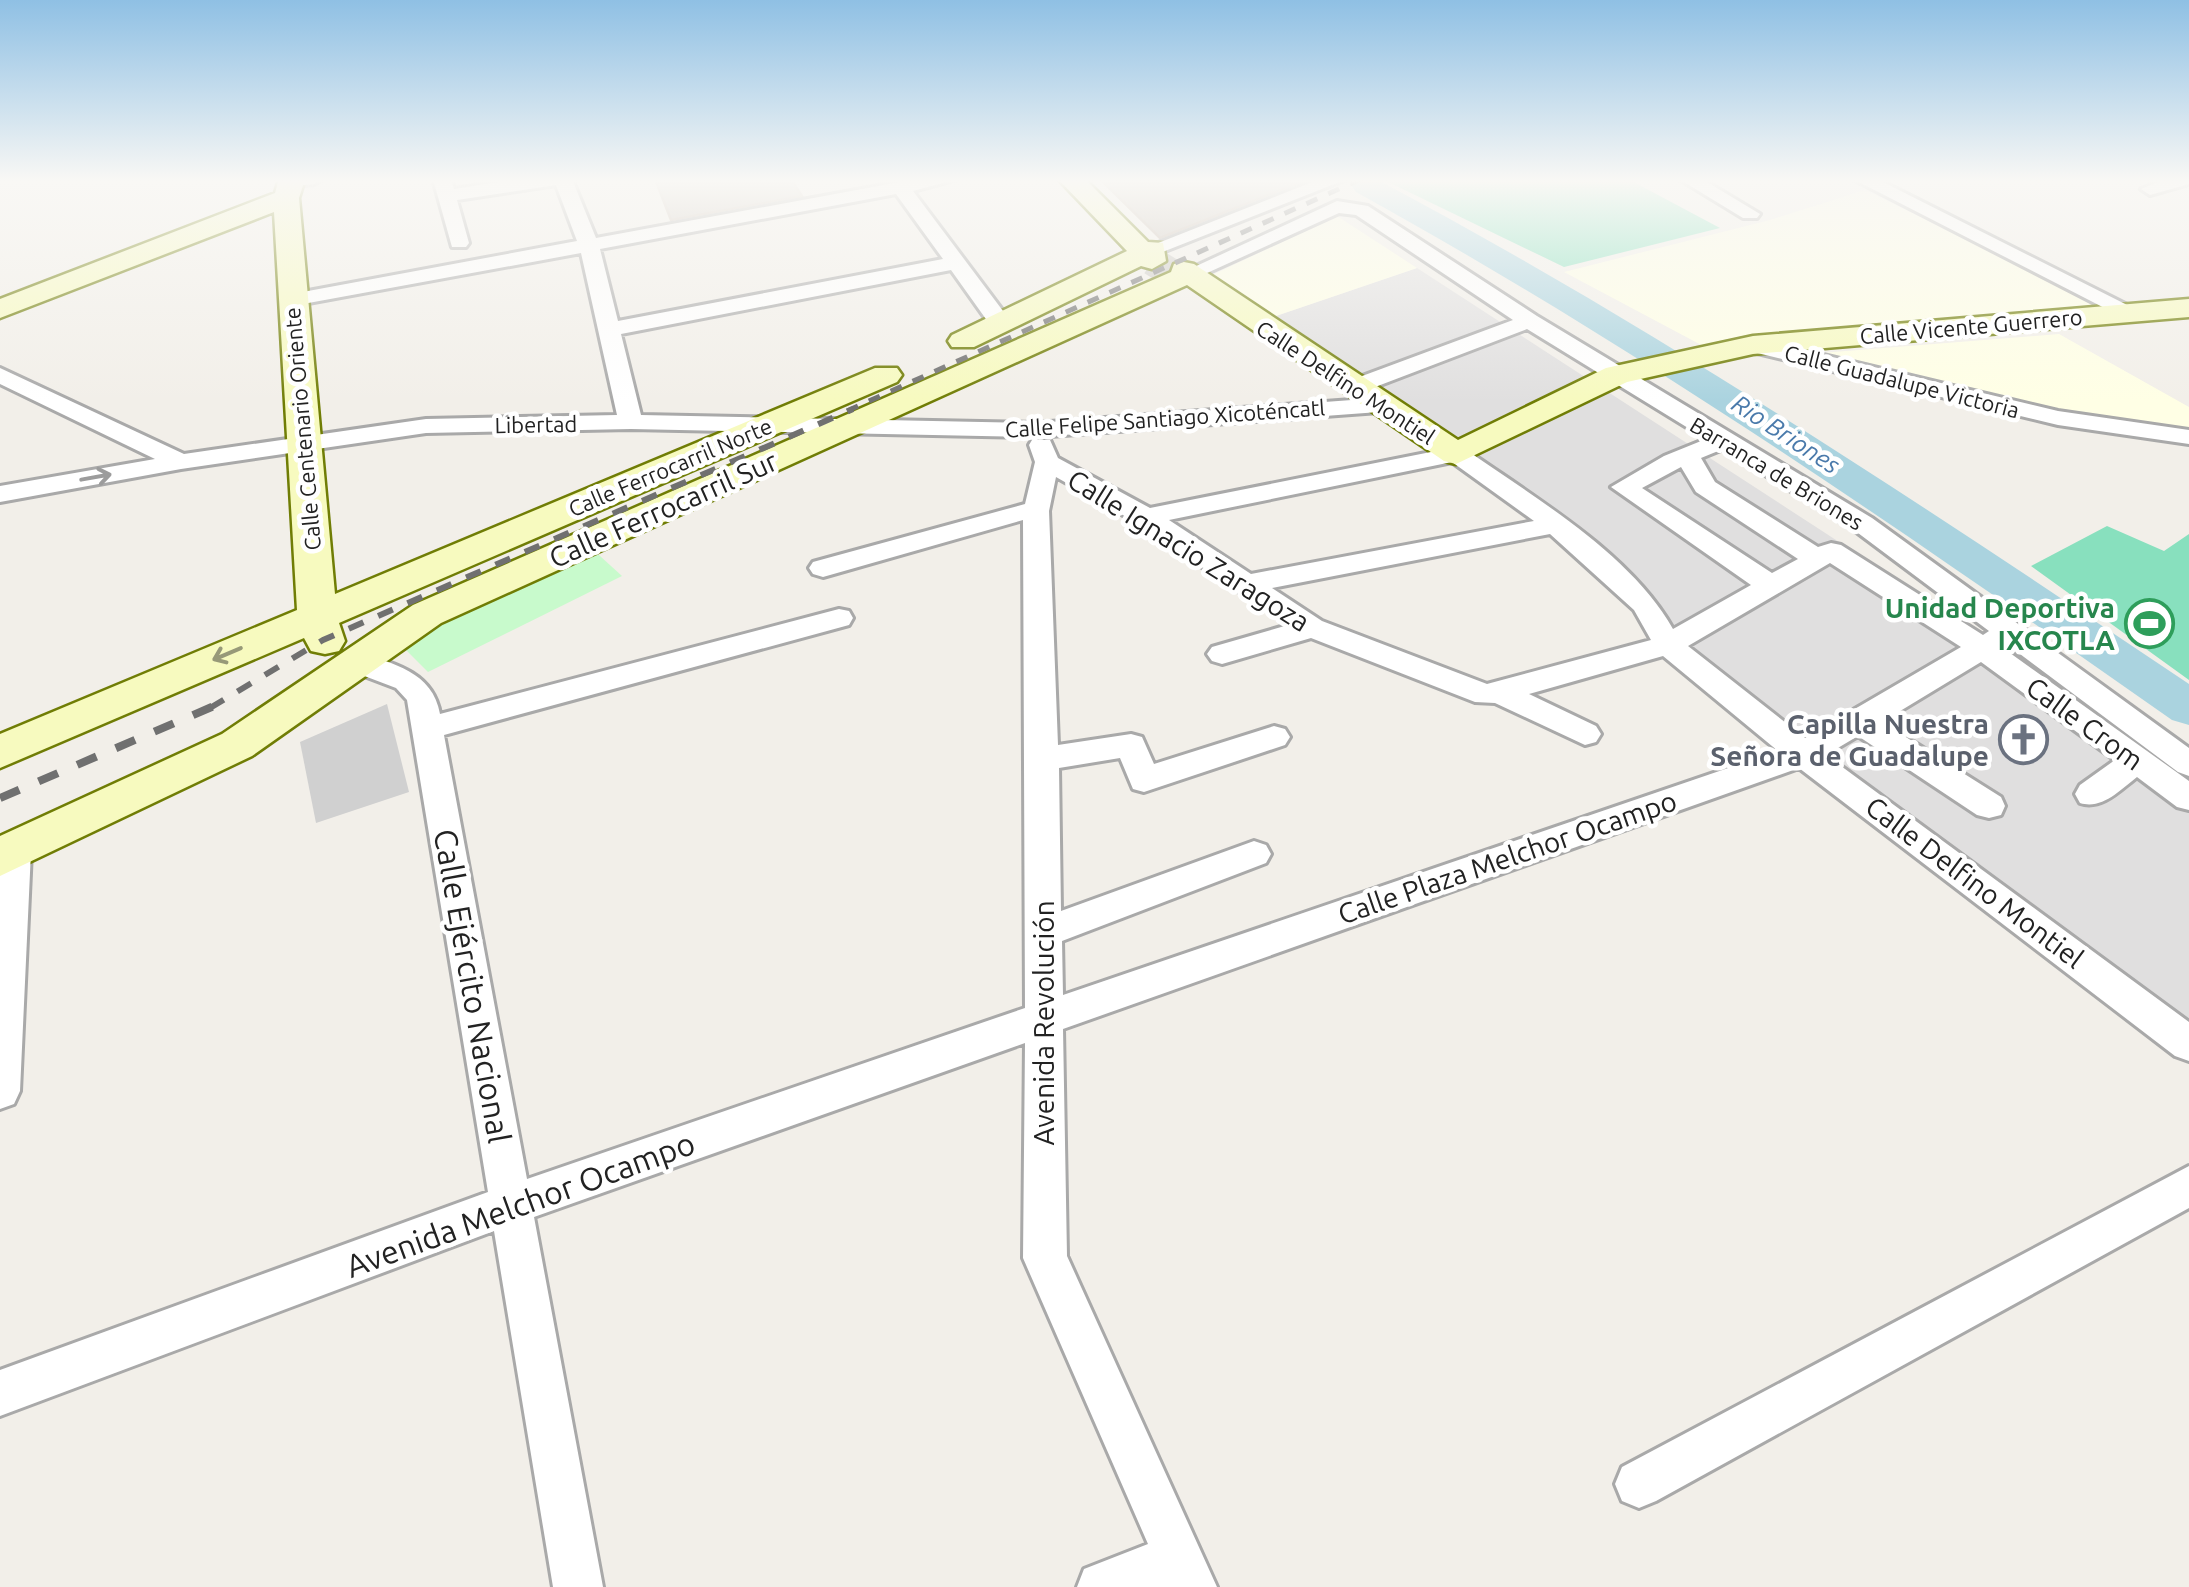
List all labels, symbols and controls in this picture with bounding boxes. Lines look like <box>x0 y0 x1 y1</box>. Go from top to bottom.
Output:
street label: Calle Vicente Guerrero <box>1859 304 2083 348</box>
street label: Calle Centenario Oriente <box>279 306 325 552</box>
street label: Calle Delfino Montiel <box>1252 315 1440 449</box>
street label: Calle Guadalupe Victoria <box>1782 340 2022 422</box>
water label: Rio Briones <box>1727 389 1845 479</box>
street label: Calle Felipe Santiago Xicoténcatl <box>1004 394 1326 442</box>
street label: Libertad <box>494 411 578 437</box>
street label: Barranca de Briones <box>1686 412 1868 534</box>
street label: Calle Ferrocarril Norte <box>564 413 776 521</box>
street label: Calle Ferrocarril Sur <box>544 445 782 573</box>
street label: Calle Ignacio Zaragoza <box>1062 463 1316 637</box>
one-way arrow <box>79 467 112 486</box>
place label: Unidad Deportiva IXCOTLA <box>1885 592 2115 655</box>
sports icon: Unidad Deportiva IXCOTLA <box>2124 597 2176 649</box>
one-way arrow <box>212 646 243 664</box>
street label: Calle Crom <box>2021 670 2149 776</box>
place label: Capilla Nuestra Señora de Guadalupe <box>1710 708 1989 771</box>
church icon: Capilla Nuestra Señora de Guadalupe <box>1998 713 2050 765</box>
street label: Calle Plaza Melchor Ocampo <box>1334 784 1680 930</box>
street label: Calle Delfino Montiel <box>1860 790 2090 974</box>
street label: Calle Ejército Nacional <box>428 826 518 1146</box>
street label: Avenida Revolución <box>1028 900 1059 1146</box>
street label: Avenida Melchor Ocampo <box>341 1124 699 1284</box>

